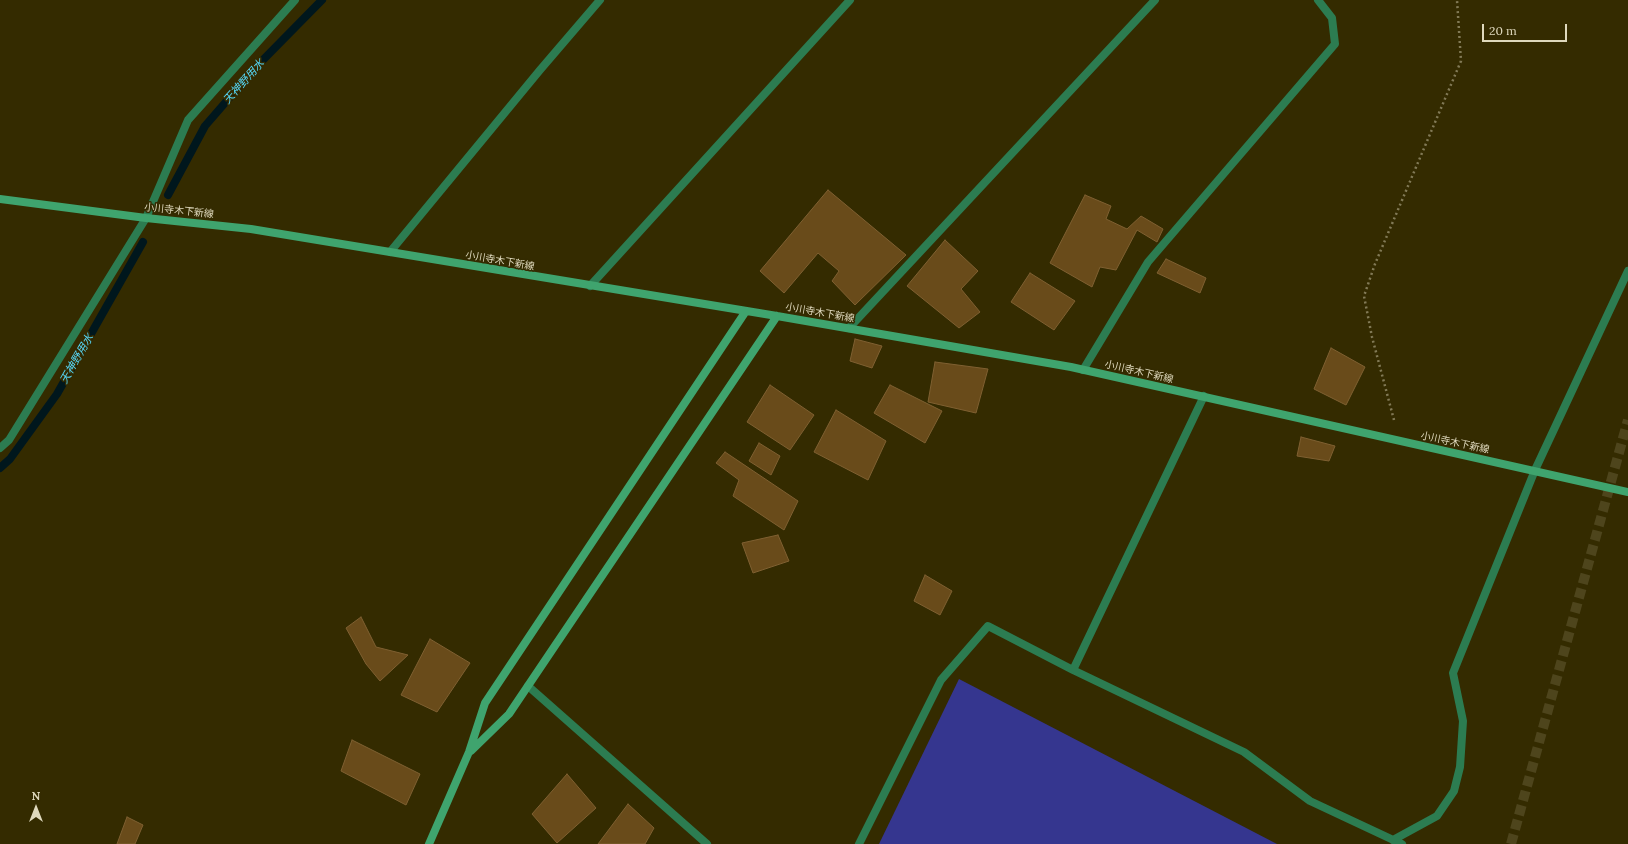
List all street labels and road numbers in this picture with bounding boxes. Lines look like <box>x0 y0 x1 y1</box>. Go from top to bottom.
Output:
street label: 小川寺木下新線 <box>144 201 214 221</box>
street label: 小川寺木下新線 <box>464 249 536 273</box>
street label: 小川寺木下新線 <box>784 301 856 325</box>
street label: 小川寺木下新線 <box>1104 358 1174 386</box>
street label: 小川寺木下新線 <box>1420 430 1490 456</box>

